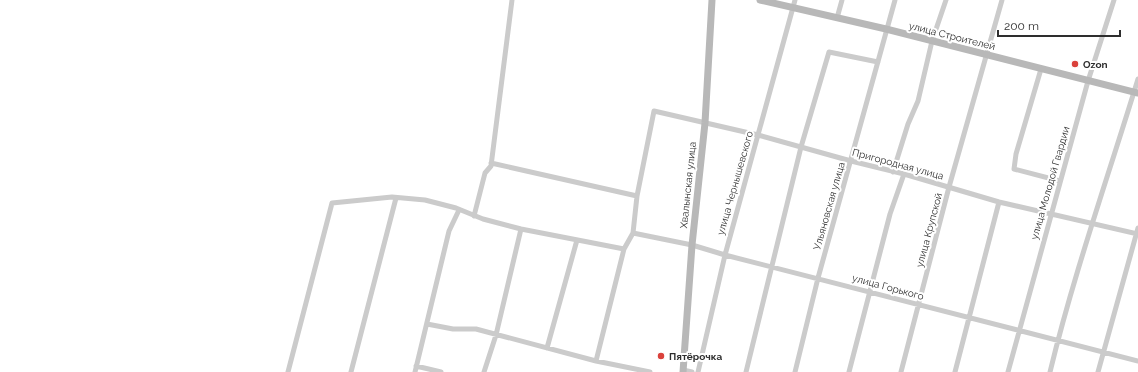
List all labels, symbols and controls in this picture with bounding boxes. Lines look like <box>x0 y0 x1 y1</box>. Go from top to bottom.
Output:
scale bar <box>998 12 1120 38</box>
text: 200 m <box>1004 19 1039 33</box>
street label: улица Строителей <box>908 20 996 52</box>
marker: Ozon <box>1070 59 1080 69</box>
place label: Ozon <box>1083 59 1107 70</box>
street label: улица Молодой Гвардии <box>1029 125 1071 241</box>
street label: улица Чернышевского <box>715 130 755 236</box>
street label: Хвалынская улица <box>678 141 698 229</box>
street label: Пригородная улица <box>851 146 945 182</box>
street label: Ульяновская улица <box>811 161 847 251</box>
street label: улица Крупской <box>914 192 944 268</box>
street label: улица Горького <box>851 272 925 302</box>
marker: Пятёрочка <box>656 351 666 361</box>
place label: Пятёрочка <box>669 351 722 362</box>

